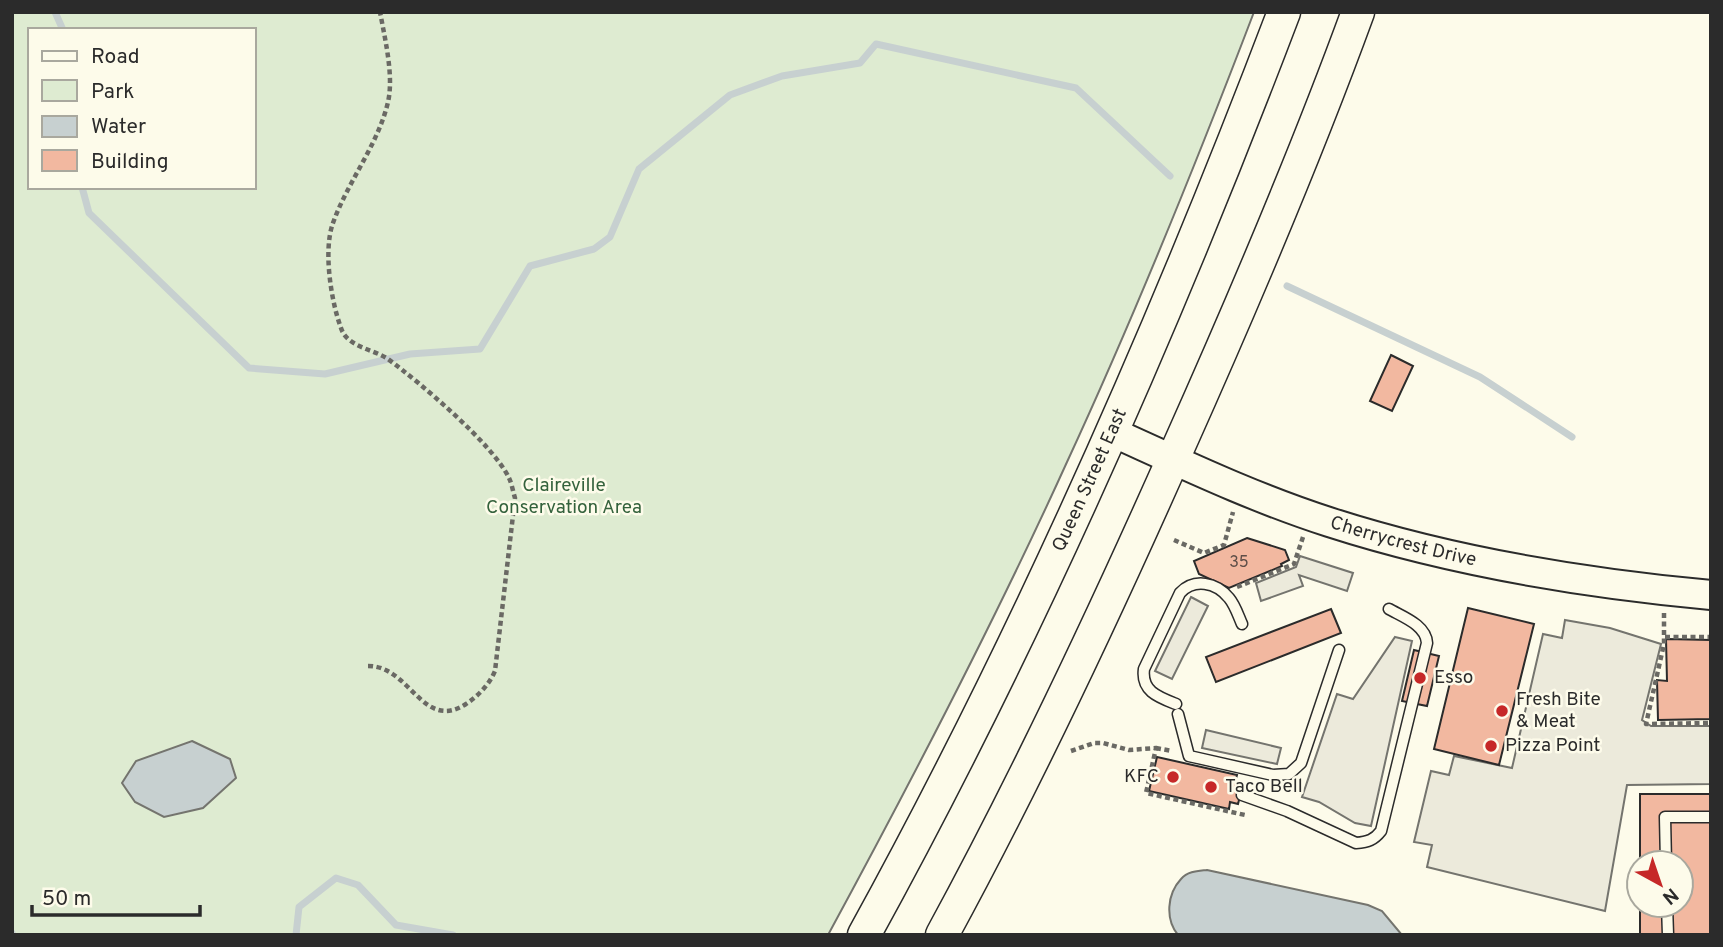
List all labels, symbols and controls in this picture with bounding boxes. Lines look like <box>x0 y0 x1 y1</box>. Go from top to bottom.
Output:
legend <box>28 28 256 189</box>
text: Road <box>91 44 140 71</box>
text: Park <box>91 79 134 106</box>
text: Water <box>91 114 146 141</box>
text: Building <box>91 149 169 176</box>
street label: Queen Street East <box>1047 405 1133 556</box>
park label: Claireville Conservation Area <box>486 474 642 520</box>
street label: Cherrycrest Drive <box>1327 511 1479 573</box>
house number: 35 <box>1229 553 1249 573</box>
place label: Esso <box>1434 666 1473 690</box>
marker: Esso <box>1412 670 1428 686</box>
place label: Fresh Bite & Meat <box>1516 688 1601 734</box>
marker: Fresh Bite & Meat <box>1494 703 1510 719</box>
place label: Pizza Point <box>1505 734 1601 758</box>
marker: Pizza Point <box>1483 738 1499 754</box>
place label: KFC <box>1124 765 1159 789</box>
marker: KFC <box>1165 769 1181 785</box>
place label: Taco Bell <box>1225 775 1303 799</box>
marker: Taco Bell <box>1203 779 1219 795</box>
north arrow <box>1625 849 1695 919</box>
scale bar <box>32 874 200 918</box>
text: N <box>1657 882 1683 909</box>
text: 50 m <box>42 886 91 913</box>

